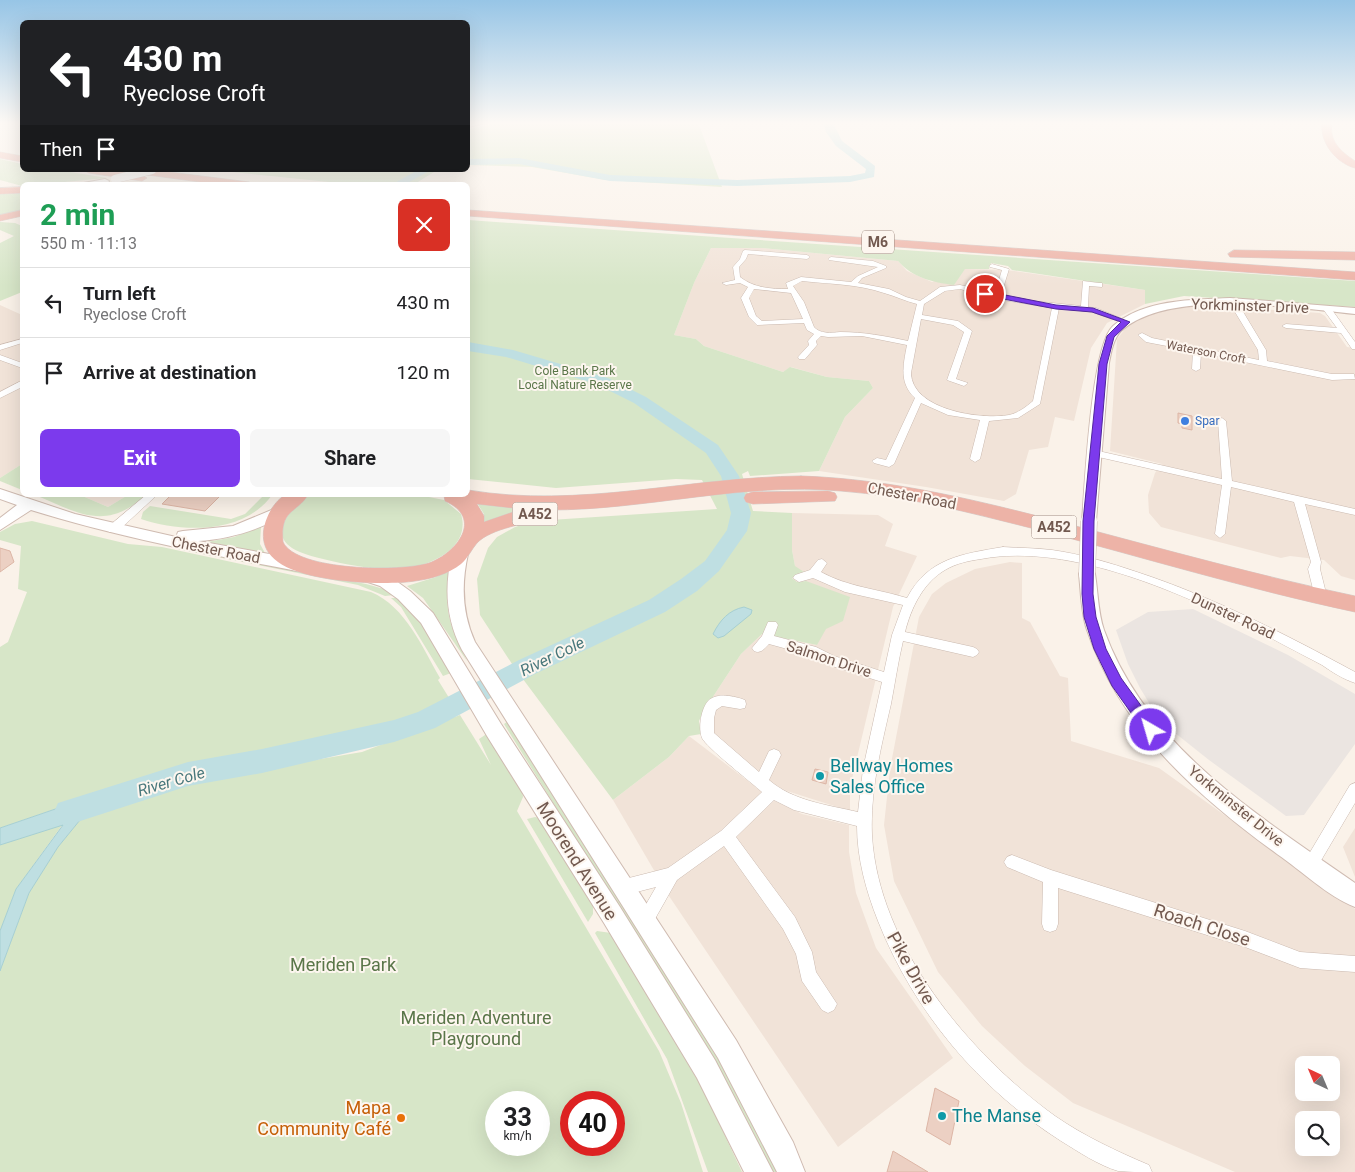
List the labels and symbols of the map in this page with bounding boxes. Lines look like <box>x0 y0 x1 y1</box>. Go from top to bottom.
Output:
road number: M6 <box>862 230 894 253</box>
pin <box>964 273 1006 315</box>
street label: Yorkminster Drive <box>1191 295 1309 317</box>
street label: Waterson Croft <box>1165 337 1247 367</box>
park label: Cole Bank Park Local Nature Reserve <box>518 364 632 392</box>
place label: Spar <box>1195 414 1219 428</box>
marker: Spar <box>1179 415 1191 427</box>
street label: Chester Road <box>866 479 958 513</box>
road number: A452 <box>512 502 558 526</box>
road number: A452 <box>1032 516 1076 538</box>
street label: Chester Road <box>170 533 262 567</box>
street label: Dunster Road <box>1188 589 1278 643</box>
water label: River Cole <box>517 633 587 680</box>
street label: Salmon Drive <box>784 637 874 681</box>
position arrow <box>1124 703 1176 755</box>
place label: Bellway Homes Sales Office <box>830 755 953 797</box>
street label: Yorkminster Drive <box>1184 762 1288 850</box>
water label: River Cole <box>135 763 207 800</box>
marker: Bellway Homes Sales Office <box>814 770 826 782</box>
street label: Moorend Avenue <box>533 798 622 924</box>
street label: Roach Close <box>1151 899 1253 950</box>
street label: Pike Drive <box>883 928 940 1007</box>
park label: Meriden Park <box>290 954 397 975</box>
park label: Meriden Adventure Playground <box>400 1007 552 1049</box>
north arrow <box>1295 1056 1340 1101</box>
speed limit sign: 40 <box>560 1091 625 1156</box>
place label: Mapa Community Café <box>257 1097 391 1139</box>
place label: The Manse <box>952 1105 1041 1126</box>
marker: The Manse <box>936 1110 948 1122</box>
marker: Mapa Community Café <box>395 1112 407 1124</box>

